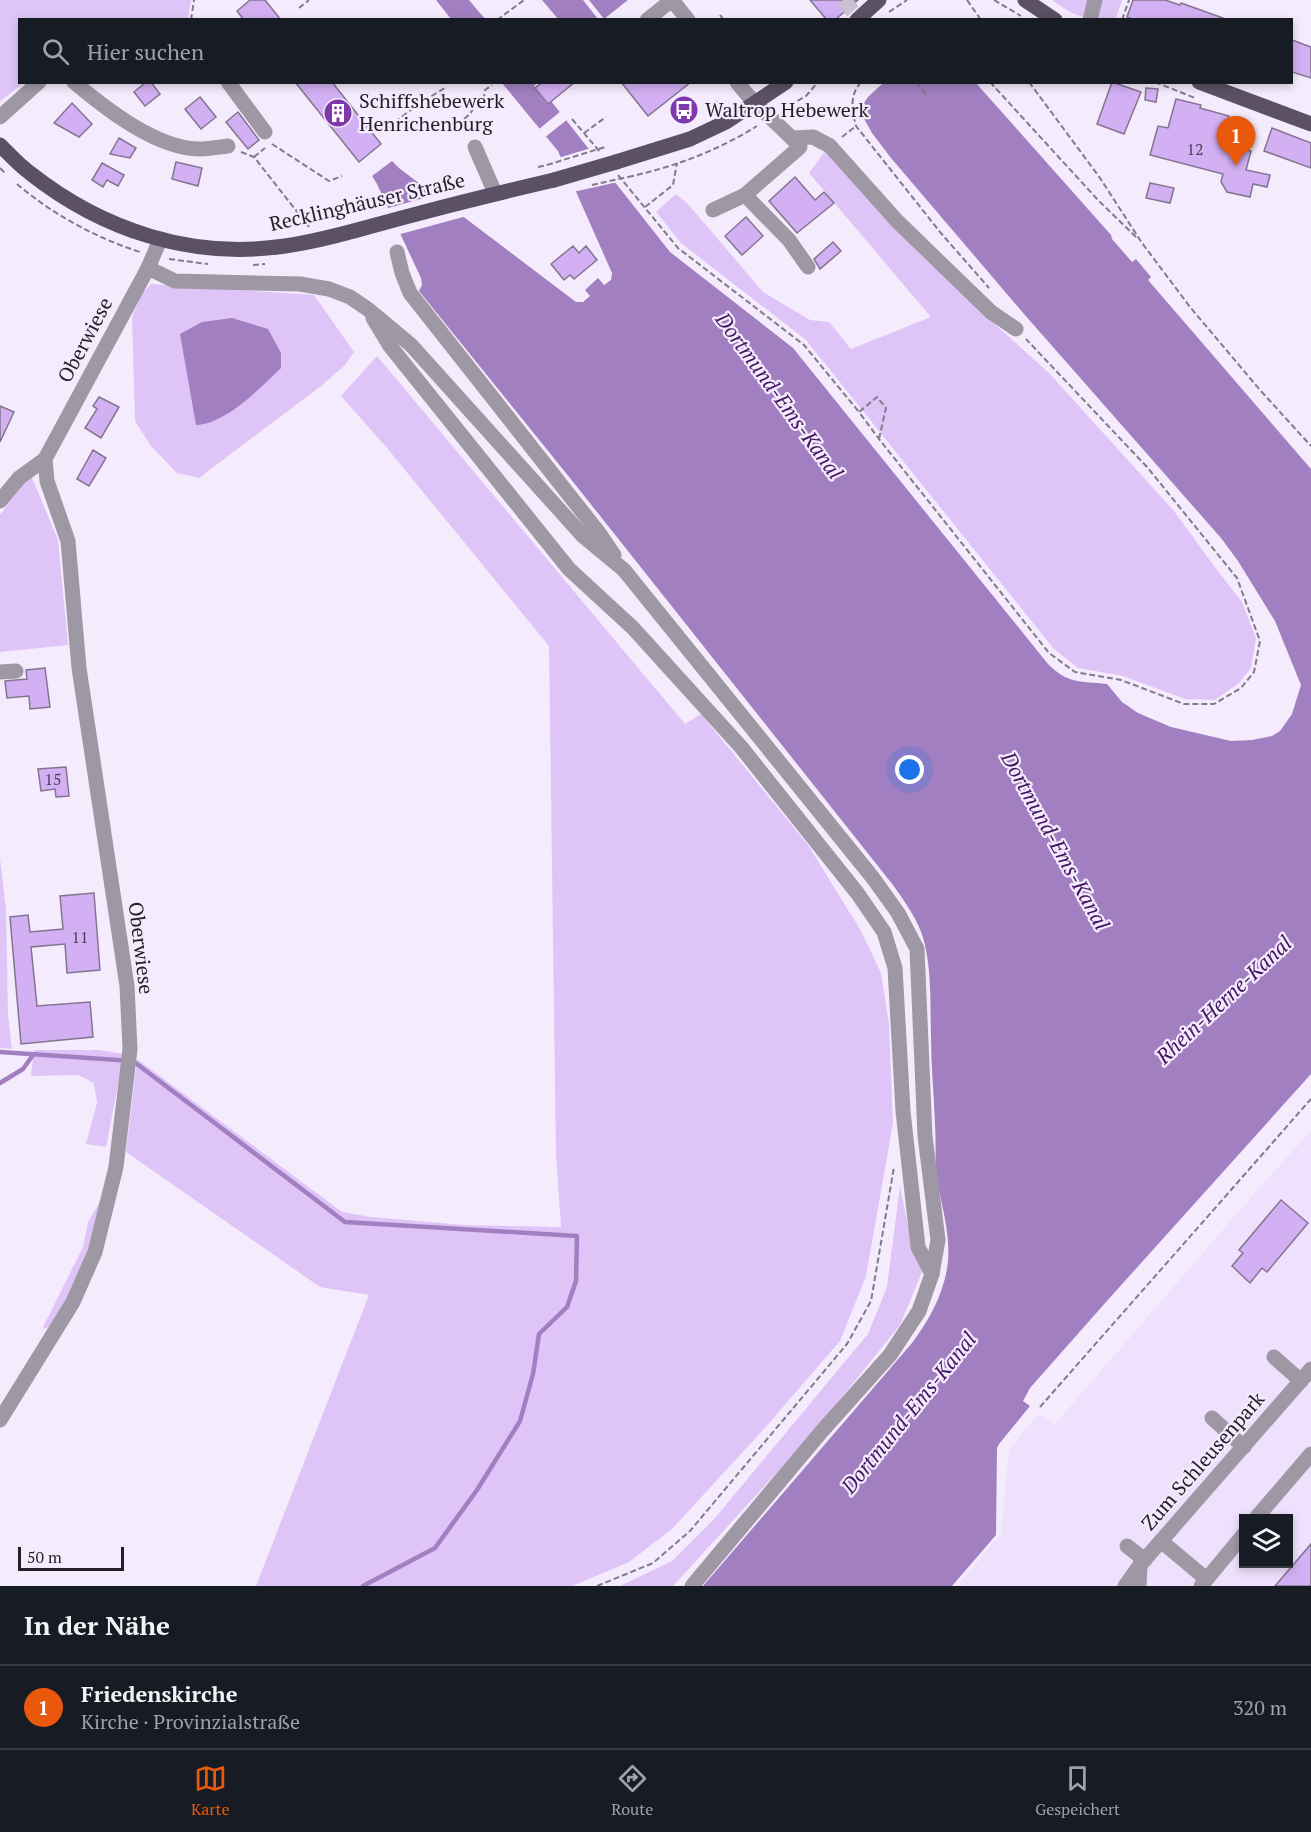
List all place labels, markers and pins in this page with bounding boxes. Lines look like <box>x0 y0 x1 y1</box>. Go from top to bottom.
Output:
place label: Schiffshebewerk Henrichenburg <box>359 87 505 137</box>
bus stop icon: Waltrop Hebewerk <box>668 94 700 126</box>
place label: Waltrop Hebewerk <box>705 96 869 123</box>
building icon: Schiffshebewerk Henrichenburg <box>322 97 354 129</box>
pin: 1 <box>1216 116 1256 166</box>

